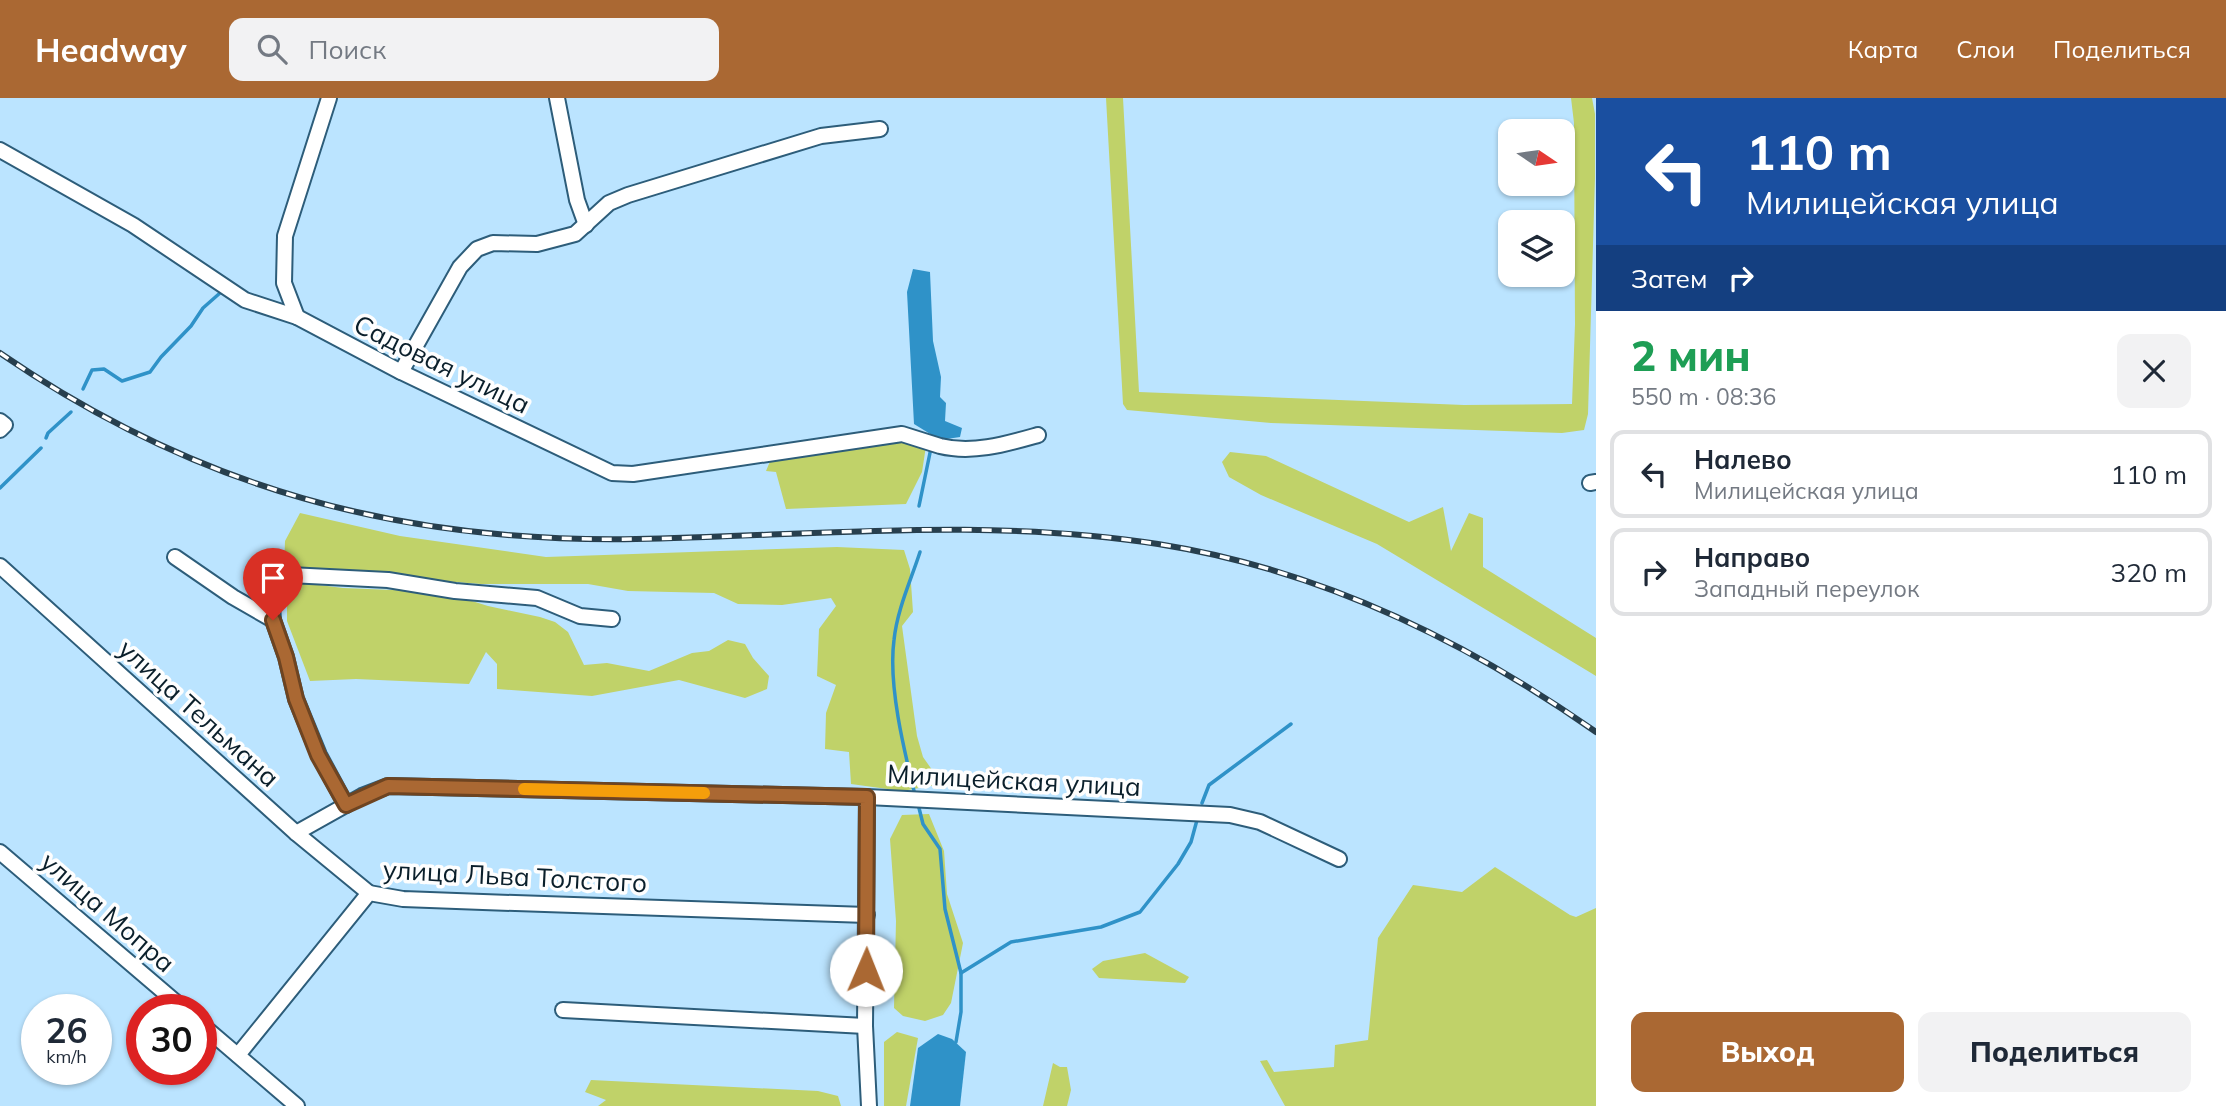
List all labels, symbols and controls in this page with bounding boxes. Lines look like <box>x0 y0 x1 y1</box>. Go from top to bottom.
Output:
search box <box>229 18 719 81</box>
text: Headway <box>35 29 187 70</box>
icon: search <box>253 30 291 68</box>
text: Поиск <box>309 33 386 66</box>
text: Карта <box>1848 34 1918 64</box>
text: Слои <box>1956 34 2015 64</box>
text: Поделиться <box>2053 34 2191 64</box>
north arrow <box>1498 119 1575 196</box>
map controls <box>1498 119 1575 287</box>
text: 110 m <box>1746 121 1892 182</box>
icon: left <box>1631 126 1722 217</box>
text: Милицейская улица <box>1746 182 2059 222</box>
button: layers <box>1498 210 1575 287</box>
icon: right <box>1722 259 1760 297</box>
text: Затем <box>1631 262 1708 295</box>
street label: Садовая улица <box>349 307 535 421</box>
text: 2 мин <box>1631 329 1751 382</box>
button: close <box>2117 334 2191 408</box>
text: 550 m · 08:36 <box>1631 382 1776 411</box>
text: Налево <box>1694 443 1792 476</box>
icon: left <box>1635 455 1673 493</box>
text: 110 m <box>2111 458 2187 491</box>
text: Милицейская улица <box>1694 476 1919 505</box>
text: Направо <box>1694 541 1810 574</box>
pin <box>243 548 303 620</box>
icon: right <box>1635 553 1673 591</box>
text: 320 m <box>2111 556 2187 589</box>
icon: arrive <box>254 559 292 597</box>
text: Западный переулок <box>1694 574 1919 603</box>
street label: улица Тельмана <box>112 632 286 794</box>
street label: Милицейская улица <box>886 757 1142 803</box>
street label: улица Мопра <box>34 845 182 979</box>
street label: улица Льва Толстого <box>382 853 648 899</box>
position arrow <box>829 933 903 1007</box>
speed limit sign: 30 <box>126 994 217 1085</box>
text: 26 <box>45 1008 88 1052</box>
button: Выход <box>1631 1012 1904 1092</box>
button: Поделиться <box>1918 1012 2191 1092</box>
text: km/h <box>46 1045 87 1068</box>

